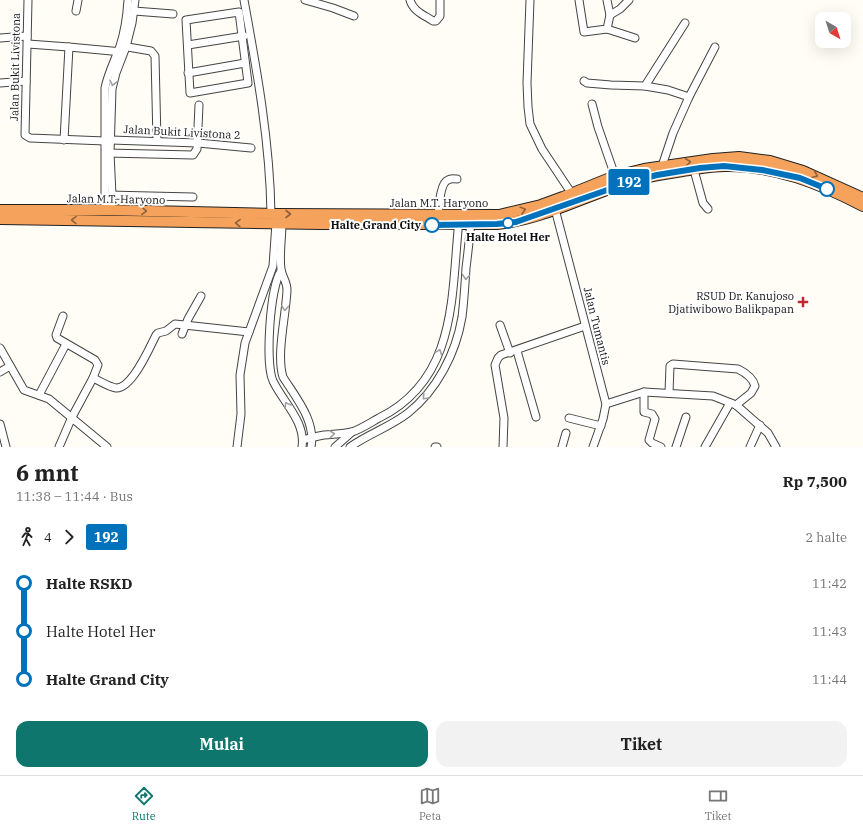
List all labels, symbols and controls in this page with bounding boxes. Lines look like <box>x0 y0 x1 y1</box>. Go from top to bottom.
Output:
north arrow <box>815 12 851 48</box>
map controls <box>815 12 851 48</box>
street label: Jalan Bukit Livistona <box>7 13 23 121</box>
one-way arrow <box>110 80 118 86</box>
street label: Jalan Bukit Livistona 2 <box>123 122 241 142</box>
one-way arrow <box>685 158 691 167</box>
line badge: 192 <box>606 169 652 195</box>
one-way arrow <box>811 171 818 179</box>
text: 192 <box>616 173 642 191</box>
unlabelled marker <box>819 181 835 197</box>
street label: Jalan M.T. Haryono <box>67 191 165 207</box>
street label: Jalan M.T. Haryono <box>390 196 488 210</box>
one-way arrow <box>519 206 526 215</box>
one-way arrow <box>141 207 147 215</box>
one-way arrow <box>285 210 291 218</box>
one-way arrow <box>71 216 77 224</box>
marker: Halte Grand City <box>424 217 440 233</box>
marker: Halte Hotel Her <box>502 217 514 229</box>
place label: Halte Grand City <box>331 218 422 232</box>
one-way arrow <box>235 219 241 227</box>
place label: Halte Hotel Her <box>466 230 551 244</box>
one-way arrow <box>461 274 470 280</box>
street label: Jalan Tumantis <box>581 286 613 366</box>
place label: RSUD Dr. Kanujoso Djatiwibowo Balikpapan <box>668 289 794 316</box>
marker: RSUD Dr. Kanujoso Djatiwibowo Balikpapan <box>797 296 809 308</box>
one-way arrow <box>281 305 290 312</box>
one-way arrow <box>435 348 443 355</box>
one-way arrow <box>422 392 429 400</box>
one-way arrow <box>285 402 292 409</box>
one-way arrow <box>329 430 335 439</box>
text: 6 mnt <box>16 458 78 487</box>
text: Rp 7,500 <box>783 472 847 491</box>
text: 11:38 – 11:44 · Bus <box>16 488 133 505</box>
icon: walk <box>16 526 38 548</box>
icon: forward <box>58 526 80 548</box>
text: 192 <box>94 528 119 546</box>
text: 4 <box>44 529 52 546</box>
text: 2 halte <box>806 529 847 546</box>
text: Halte RSKD <box>46 574 133 593</box>
text: 11:42 <box>812 575 847 592</box>
text: Halte Hotel Her <box>46 622 155 641</box>
text: 11:43 <box>812 623 847 640</box>
text: Halte Grand City <box>46 670 169 689</box>
text: 11:44 <box>812 671 847 688</box>
button: Mulai <box>16 721 428 767</box>
button: Tiket <box>436 721 847 767</box>
tab: Rute <box>132 785 156 823</box>
tab: Peta <box>419 785 441 823</box>
tab: Tiket <box>705 785 731 823</box>

